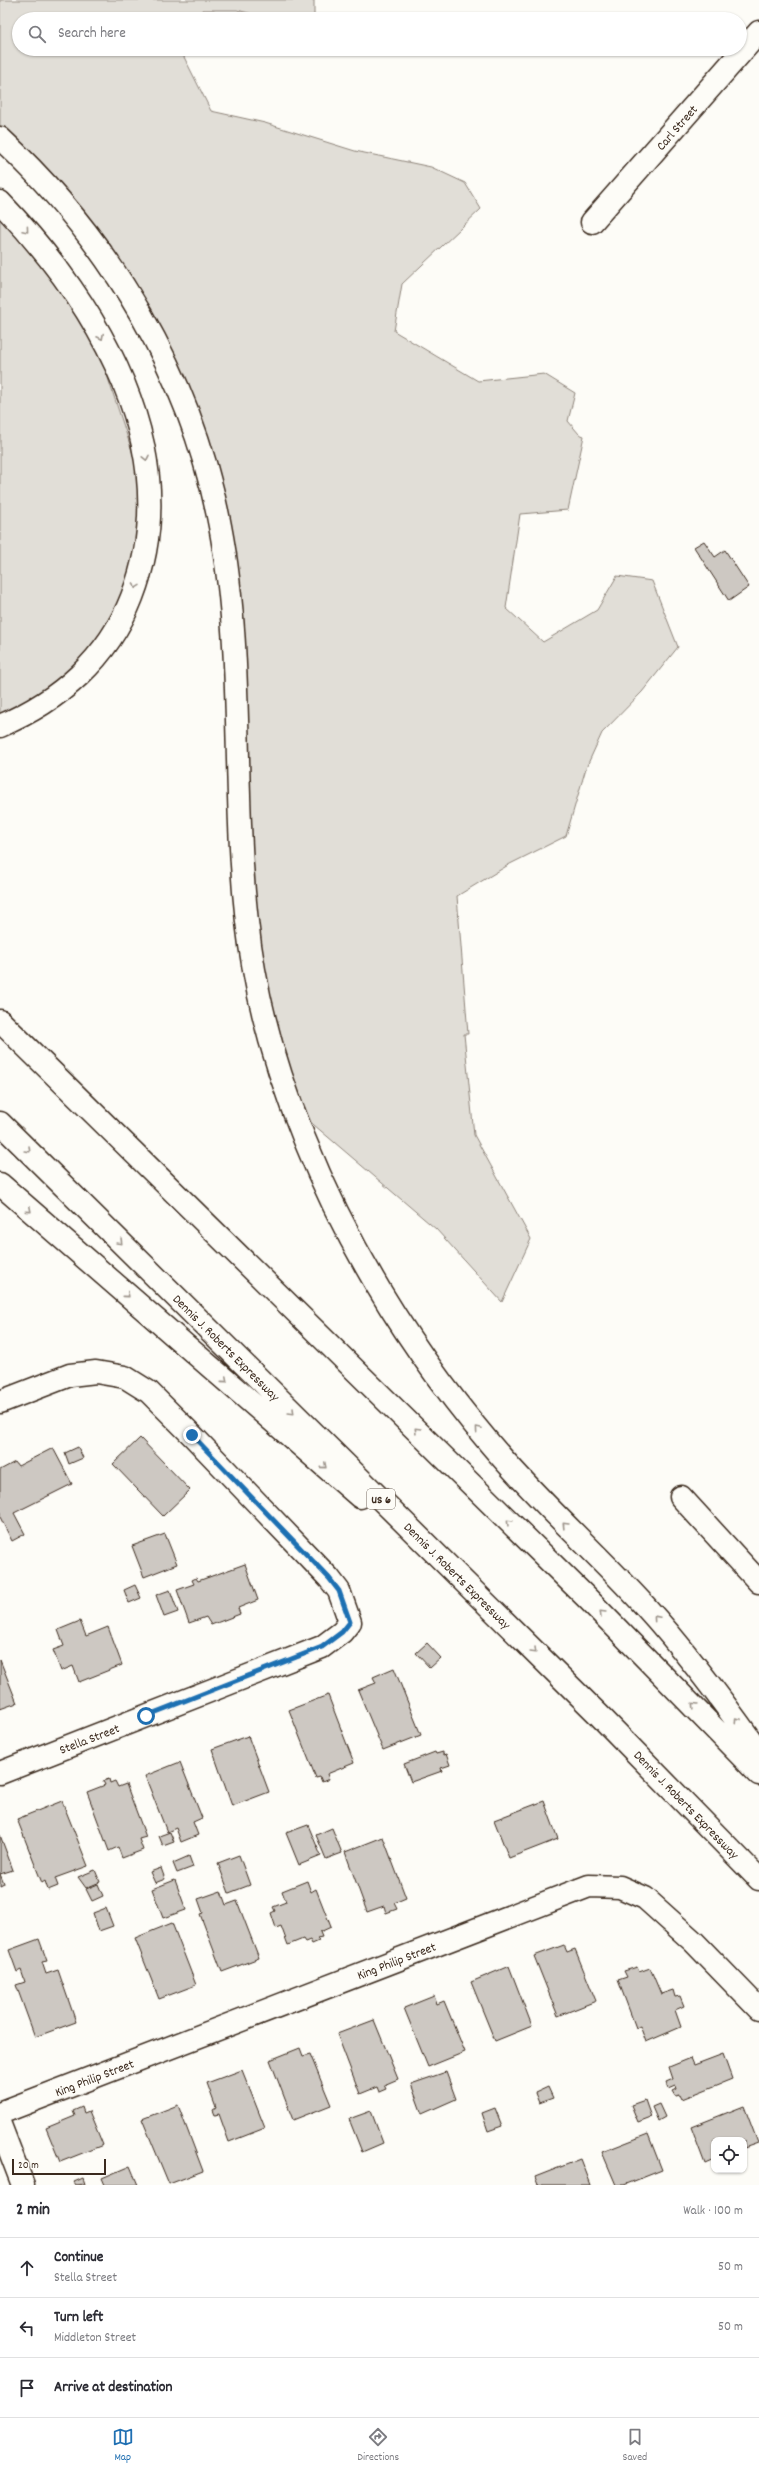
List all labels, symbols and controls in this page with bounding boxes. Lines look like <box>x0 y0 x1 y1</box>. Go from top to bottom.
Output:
search box <box>12 12 747 56</box>
icon: search <box>26 23 48 45</box>
text: Search here <box>58 23 126 45</box>
street label: Carl Street <box>653 102 703 156</box>
one-way arrow <box>22 226 29 233</box>
one-way arrow <box>96 332 104 340</box>
one-way arrow <box>141 455 149 461</box>
one-way arrow <box>132 583 140 590</box>
one-way arrow <box>23 1145 31 1153</box>
one-way arrow <box>24 1205 32 1213</box>
one-way arrow <box>115 1237 123 1244</box>
one-way arrow <box>122 1291 130 1298</box>
street label: Dennis J. Roberts Expressway <box>167 1291 284 1407</box>
one-way arrow <box>221 1376 228 1383</box>
one-way arrow <box>287 1407 295 1415</box>
route end <box>183 1426 201 1444</box>
one-way arrow <box>475 1426 482 1434</box>
one-way arrow <box>414 1428 422 1435</box>
one-way arrow <box>319 1461 326 1468</box>
road number: US 6 <box>367 1489 395 1509</box>
street label: Dennis J. Roberts Expressway <box>398 1519 515 1635</box>
one-way arrow <box>506 1519 514 1527</box>
one-way arrow <box>562 1522 570 1530</box>
one-way arrow <box>599 1610 607 1618</box>
one-way arrow <box>654 1616 661 1623</box>
one-way arrow <box>529 1646 537 1654</box>
one-way arrow <box>691 1702 698 1710</box>
route start <box>137 1707 155 1725</box>
one-way arrow <box>734 1717 742 1724</box>
street label: Stella Street <box>57 1720 123 1761</box>
street label: Dennis J. Roberts Expressway <box>628 1747 743 1865</box>
street label: King Philip Street <box>355 1938 439 1986</box>
street label: King Philip Street <box>53 2055 137 2103</box>
map controls <box>711 2137 747 2173</box>
button: locate <box>711 2137 747 2173</box>
scale bar <box>12 2157 106 2176</box>
text: 20 m <box>18 2158 39 2174</box>
text: 2 min <box>16 2199 50 2223</box>
text: Walk · 100 m <box>683 2202 743 2221</box>
text: Continue <box>54 2247 103 2269</box>
icon: ahead <box>16 2257 38 2279</box>
text: 50 m <box>718 2258 743 2277</box>
text: Stella Street <box>54 2269 117 2288</box>
text: Turn left <box>54 2307 103 2329</box>
icon: left <box>16 2317 38 2339</box>
text: 50 m <box>718 2318 743 2337</box>
text: Middleton Street <box>54 2329 136 2348</box>
icon: arrive <box>16 2377 38 2399</box>
text: Arrive at destination <box>54 2377 172 2399</box>
tab: Map <box>112 2426 134 2466</box>
tab: Directions <box>357 2426 399 2466</box>
tab: Saved <box>623 2426 647 2466</box>

